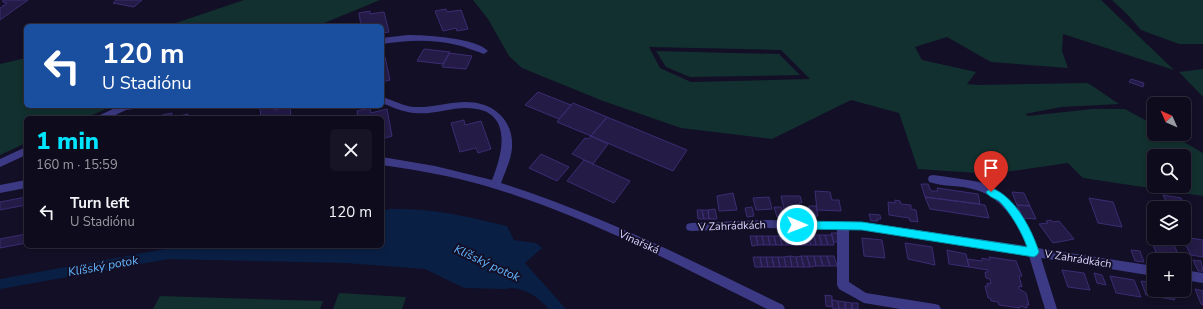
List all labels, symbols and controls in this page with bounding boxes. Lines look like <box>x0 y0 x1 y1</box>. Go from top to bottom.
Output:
text: 120 m <box>102 35 185 73</box>
icon: left <box>36 40 88 92</box>
text: U Stadiónu <box>102 71 192 95</box>
north arrow <box>1147 97 1191 141</box>
map controls <box>1147 97 1191 297</box>
text: 1 min <box>36 125 99 157</box>
button: close <box>330 129 372 171</box>
button: search <box>1147 149 1191 193</box>
pin <box>974 151 1008 192</box>
text: 160 m · 15:59 <box>36 156 118 174</box>
icon: arrive <box>980 157 1002 179</box>
text: Turn left <box>70 193 129 213</box>
icon: left <box>36 201 58 223</box>
button: layers <box>1147 201 1191 245</box>
text: 120 m <box>328 202 372 222</box>
position arrow <box>776 204 818 246</box>
text: U Stadiónu <box>70 213 135 231</box>
street label: V Zahrádkách <box>697 217 766 235</box>
street label: Vinařská <box>616 226 662 258</box>
water label: Klíšský potok <box>452 241 523 286</box>
street label: V Zahrádkách <box>1042 246 1113 272</box>
water label: Klíšský potok <box>67 252 140 280</box>
button: + <box>1147 253 1191 297</box>

